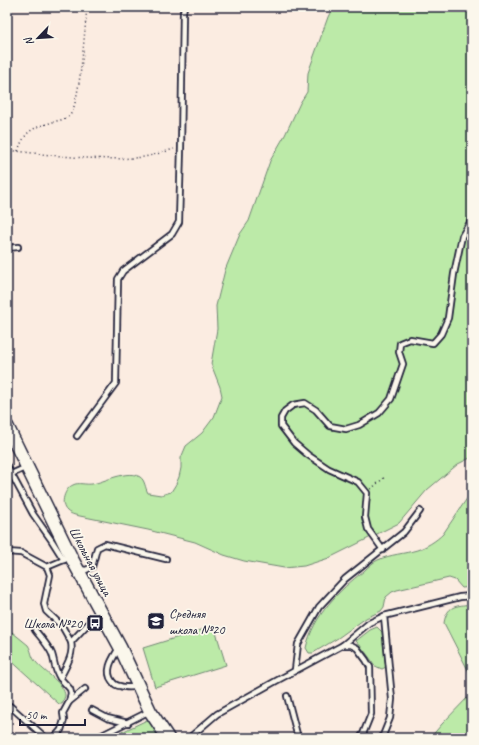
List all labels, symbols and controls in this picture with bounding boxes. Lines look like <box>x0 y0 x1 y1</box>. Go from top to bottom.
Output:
north arrow <box>18 18 58 58</box>
text: N <box>20 34 37 48</box>
street label: Школьная улица <box>65 524 116 600</box>
place label: Средняя школа №20 <box>169 605 226 638</box>
school or university icon: Средняя школа №20 <box>146 611 166 631</box>
bus stop icon: Школа №20 <box>85 613 105 633</box>
place label: Школа №20 <box>24 615 84 632</box>
scale bar <box>20 701 85 727</box>
text: 50 m <box>26 707 48 723</box>

